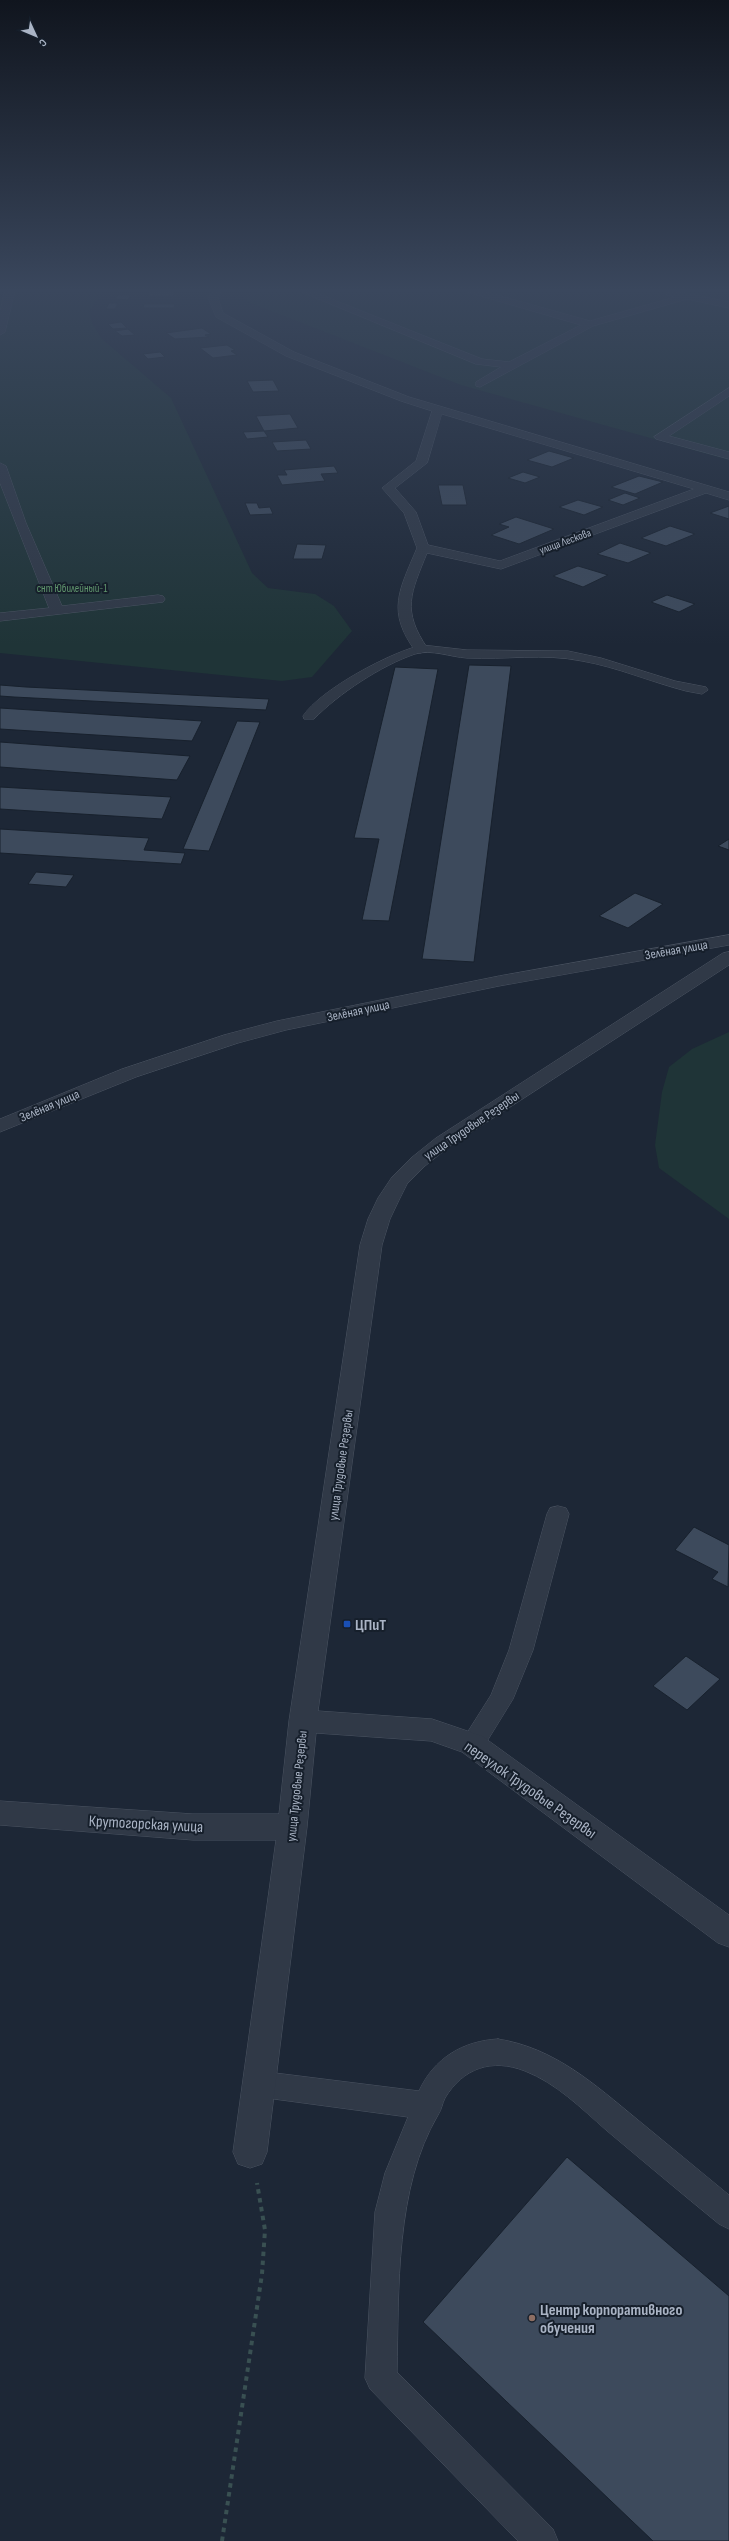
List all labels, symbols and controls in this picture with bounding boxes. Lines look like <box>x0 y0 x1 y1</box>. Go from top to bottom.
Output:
north arrow <box>16 16 56 56</box>
text: С <box>36 36 49 49</box>
street label: улица Лескова <box>537 526 593 557</box>
park label: снт Юбилейный-1 <box>37 582 107 595</box>
street label: Зелёная улица <box>643 937 709 963</box>
street label: Зелёная улица <box>325 997 391 1025</box>
street label: Зелёная улица <box>17 1086 82 1126</box>
street label: улица Трудовые Резервы <box>421 1088 522 1164</box>
street label: улица Трудовые Резервы <box>325 1409 357 1521</box>
place label: ЦПиТ <box>355 1616 386 1635</box>
marker: ЦПиТ <box>342 1619 352 1629</box>
street label: улица Трудовые Резервы <box>283 1730 311 1842</box>
street label: переулок Трудовые Резервы <box>460 1737 600 1843</box>
street label: Крутогорская улица <box>88 1812 204 1837</box>
place label: Центр корпоративного обучения <box>540 2301 682 2338</box>
marker: Центр корпоративного обучения <box>527 2313 537 2323</box>

